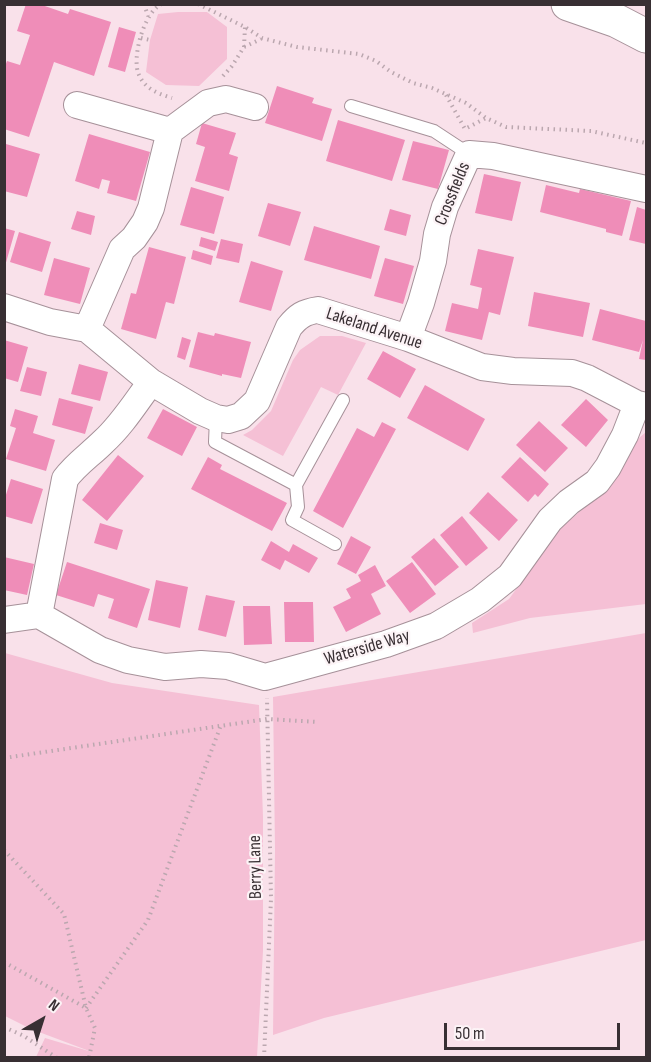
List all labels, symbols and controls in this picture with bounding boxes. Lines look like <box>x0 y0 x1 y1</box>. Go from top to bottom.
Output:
street label: Crossfields <box>431 159 475 229</box>
street label: Lakeland Avenue <box>323 303 425 355</box>
street label: Waterside Way <box>322 625 412 671</box>
street label: Berry Lane <box>245 835 267 899</box>
north arrow <box>12 990 72 1050</box>
text: N <box>44 996 63 1016</box>
scale bar <box>447 1011 622 1049</box>
text: 50 m <box>455 1023 485 1044</box>

